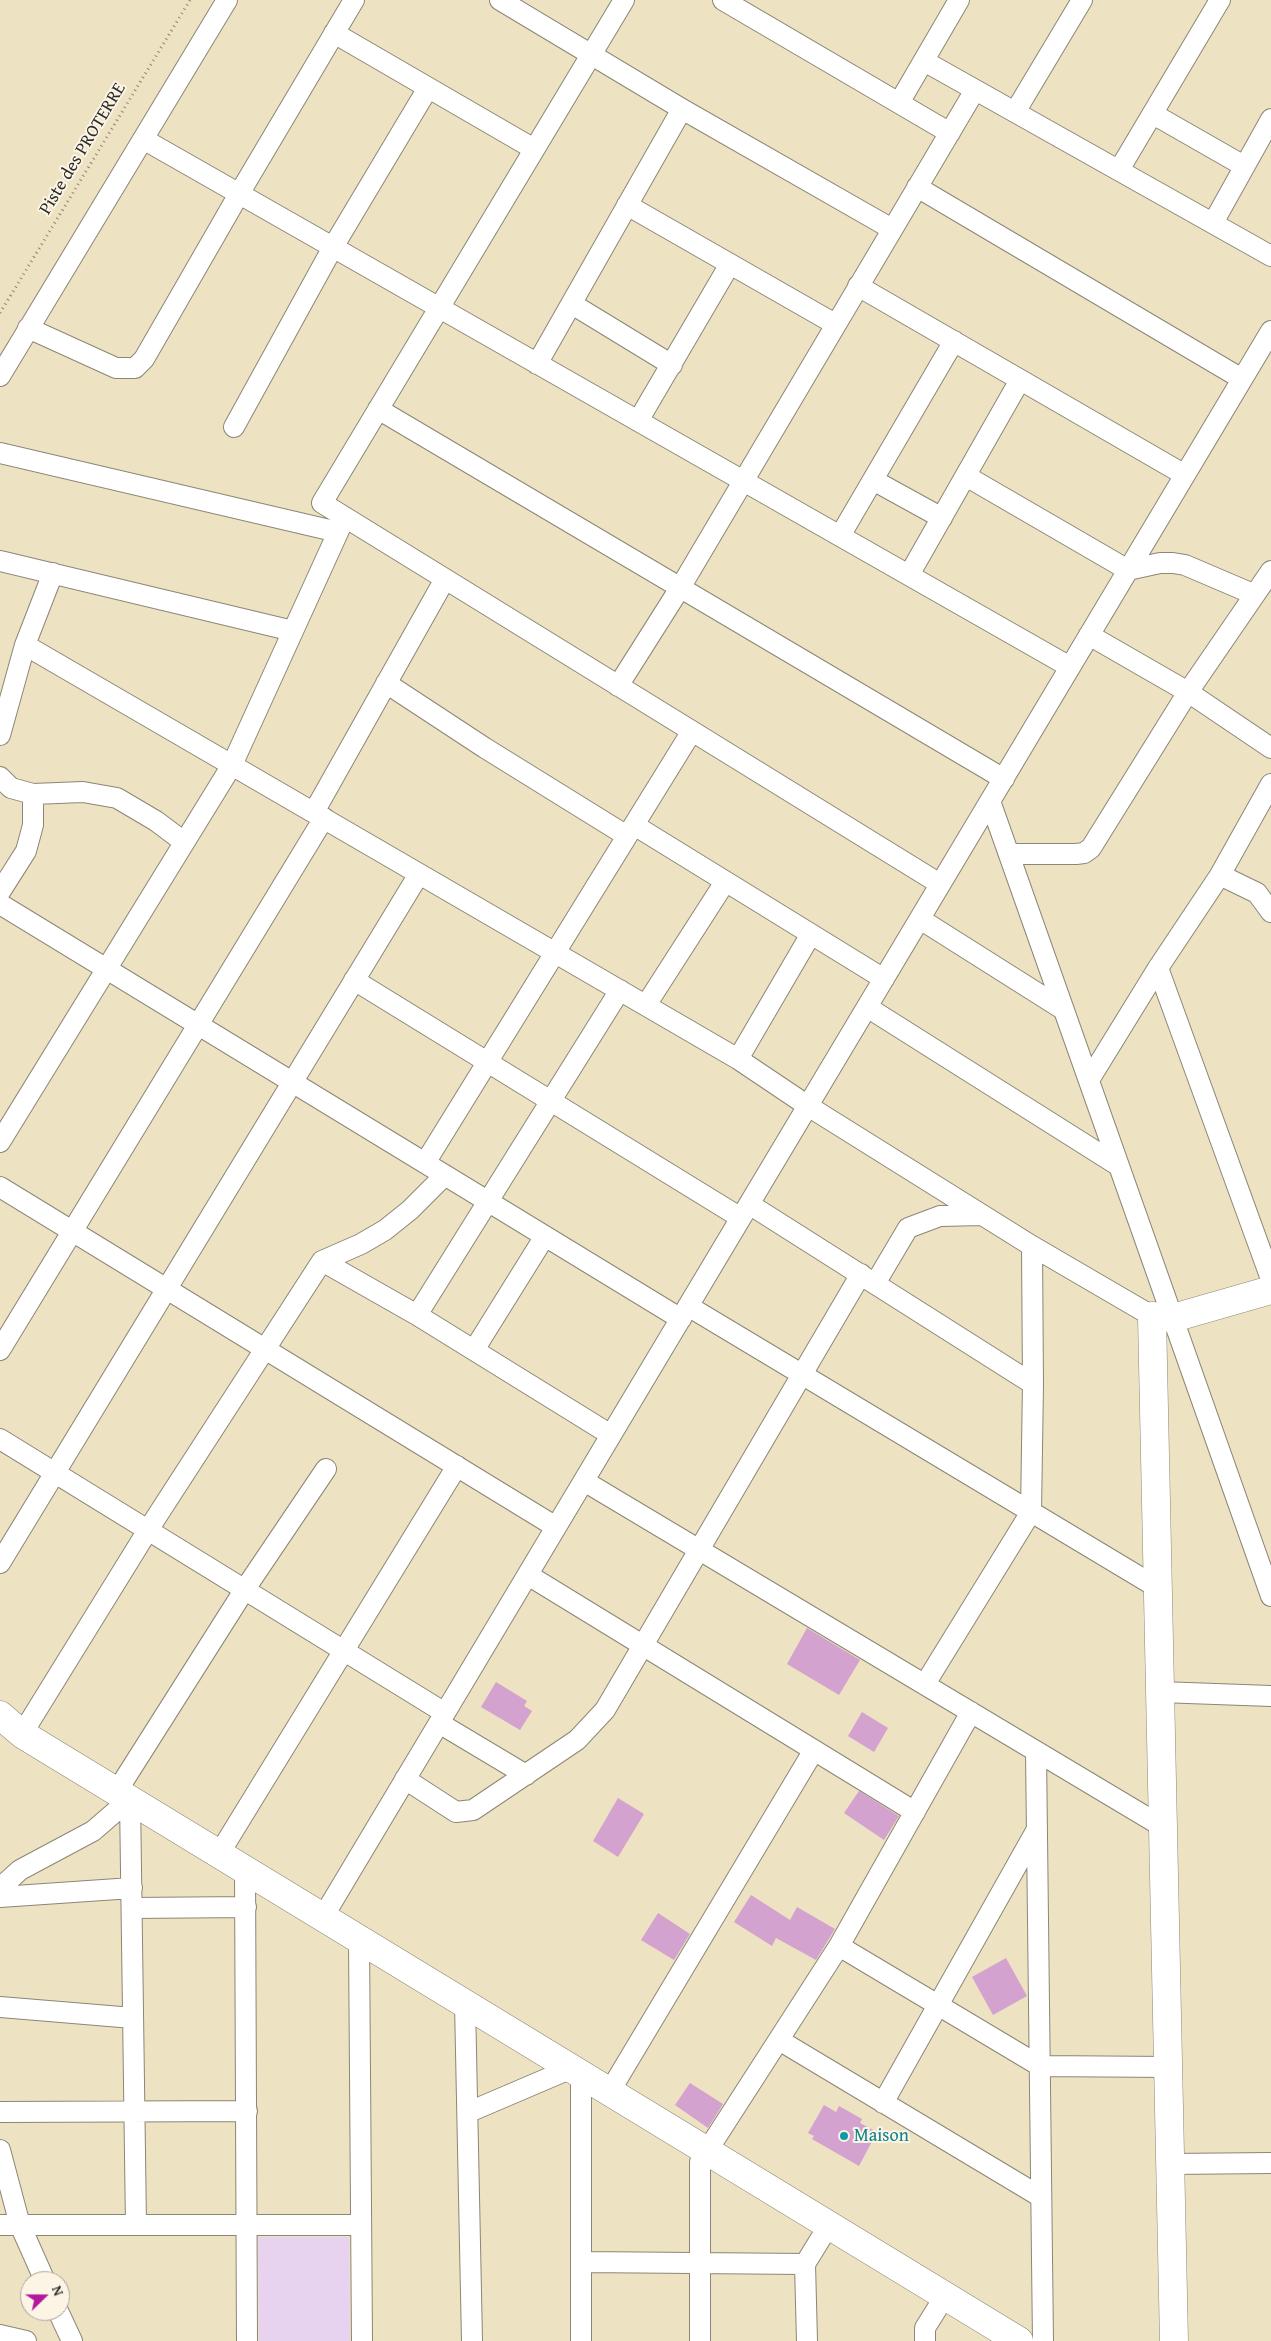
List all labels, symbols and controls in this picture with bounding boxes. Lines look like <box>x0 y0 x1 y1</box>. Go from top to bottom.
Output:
street label: Piste des PROTERRE <box>35 79 131 219</box>
place label: Maison <box>854 2125 909 2147</box>
marker: Maison <box>838 2130 850 2142</box>
north arrow <box>20 2271 70 2321</box>
text: N <box>47 2283 69 2299</box>

